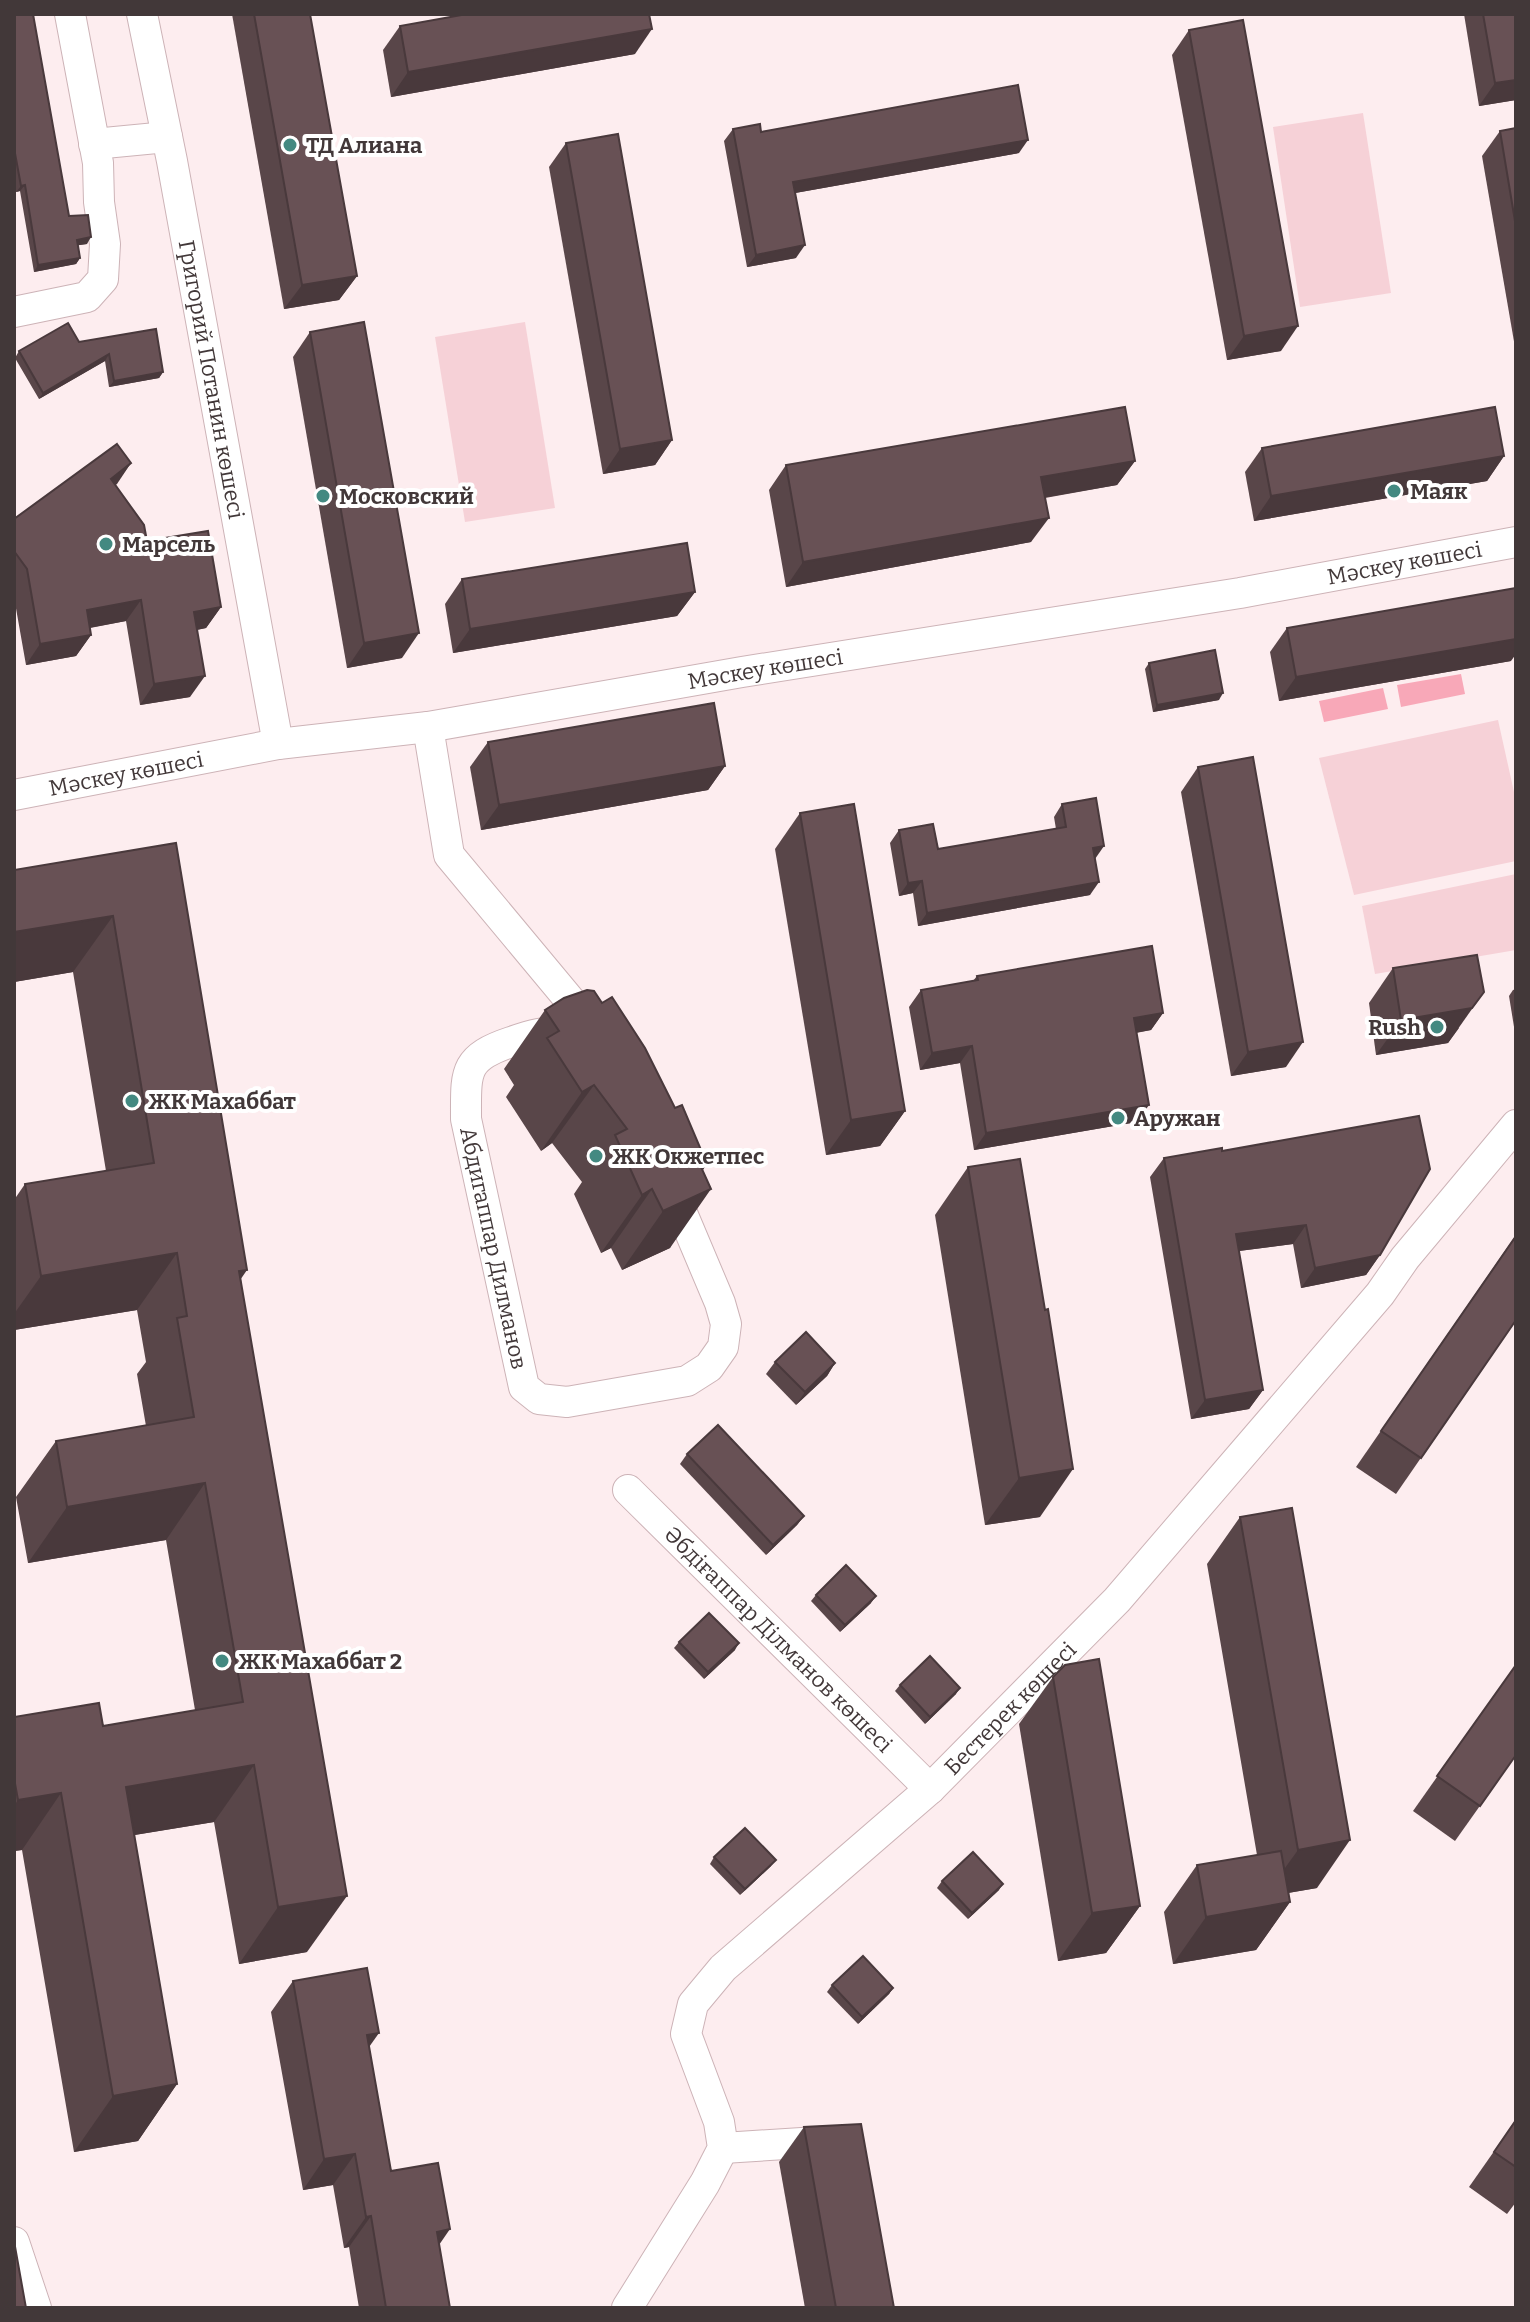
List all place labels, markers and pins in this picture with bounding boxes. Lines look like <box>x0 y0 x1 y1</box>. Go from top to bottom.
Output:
place label: ТД Алиана <box>306 132 423 159</box>
marker: ТД Алиана <box>281 136 299 154</box>
place label: Маяк <box>1410 478 1468 505</box>
marker: Маяк <box>1385 482 1403 500</box>
place label: Московский <box>339 483 474 510</box>
marker: Московский <box>314 487 332 505</box>
place label: Марсель <box>122 531 215 558</box>
marker: Марсель <box>97 535 115 553</box>
place label: Rush <box>1368 1014 1421 1041</box>
marker: Rush <box>1428 1018 1446 1036</box>
place label: ЖК Махаббат <box>148 1088 296 1115</box>
marker: ЖК Махаббат <box>123 1092 141 1110</box>
place label: Аружан <box>1134 1105 1221 1132</box>
marker: Аружан <box>1109 1109 1127 1127</box>
place label: ЖК Окжетпес <box>612 1143 764 1170</box>
marker: ЖК Окжетпес <box>587 1147 605 1165</box>
place label: ЖК Махаббат 2 <box>238 1648 402 1675</box>
marker: ЖК Махаббат 2 <box>213 1652 231 1670</box>

